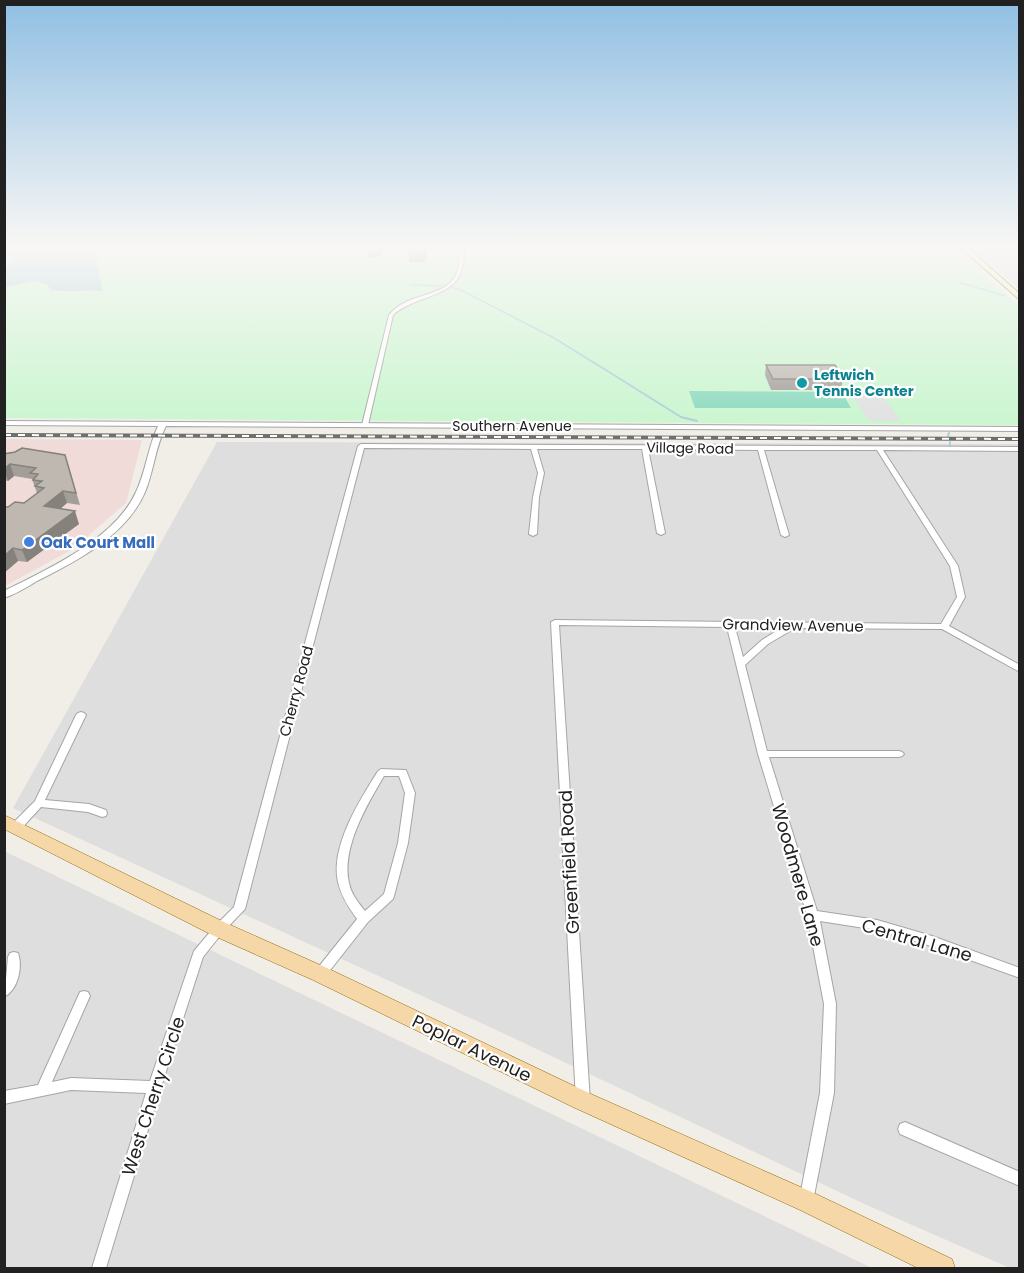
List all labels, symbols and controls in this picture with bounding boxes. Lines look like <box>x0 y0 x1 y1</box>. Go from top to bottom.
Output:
place label: Leftwich Tennis Center <box>814 365 914 401</box>
marker: Leftwich Tennis Center <box>795 376 809 390</box>
street label: Southern Avenue <box>452 416 572 436</box>
street label: Village Road <box>646 437 734 459</box>
place label: Oak Court Mall <box>41 532 155 553</box>
marker: Oak Court Mall <box>22 535 36 549</box>
street label: Grandview Avenue <box>722 613 864 637</box>
street label: Cherry Road <box>274 643 318 739</box>
street label: Greenfield Road <box>553 789 585 935</box>
street label: Woodmere Lane <box>766 801 830 949</box>
street label: Central Lane <box>859 912 975 968</box>
street label: Poplar Avenue <box>408 1008 536 1088</box>
street label: West Cherry Circle <box>115 1013 191 1179</box>

